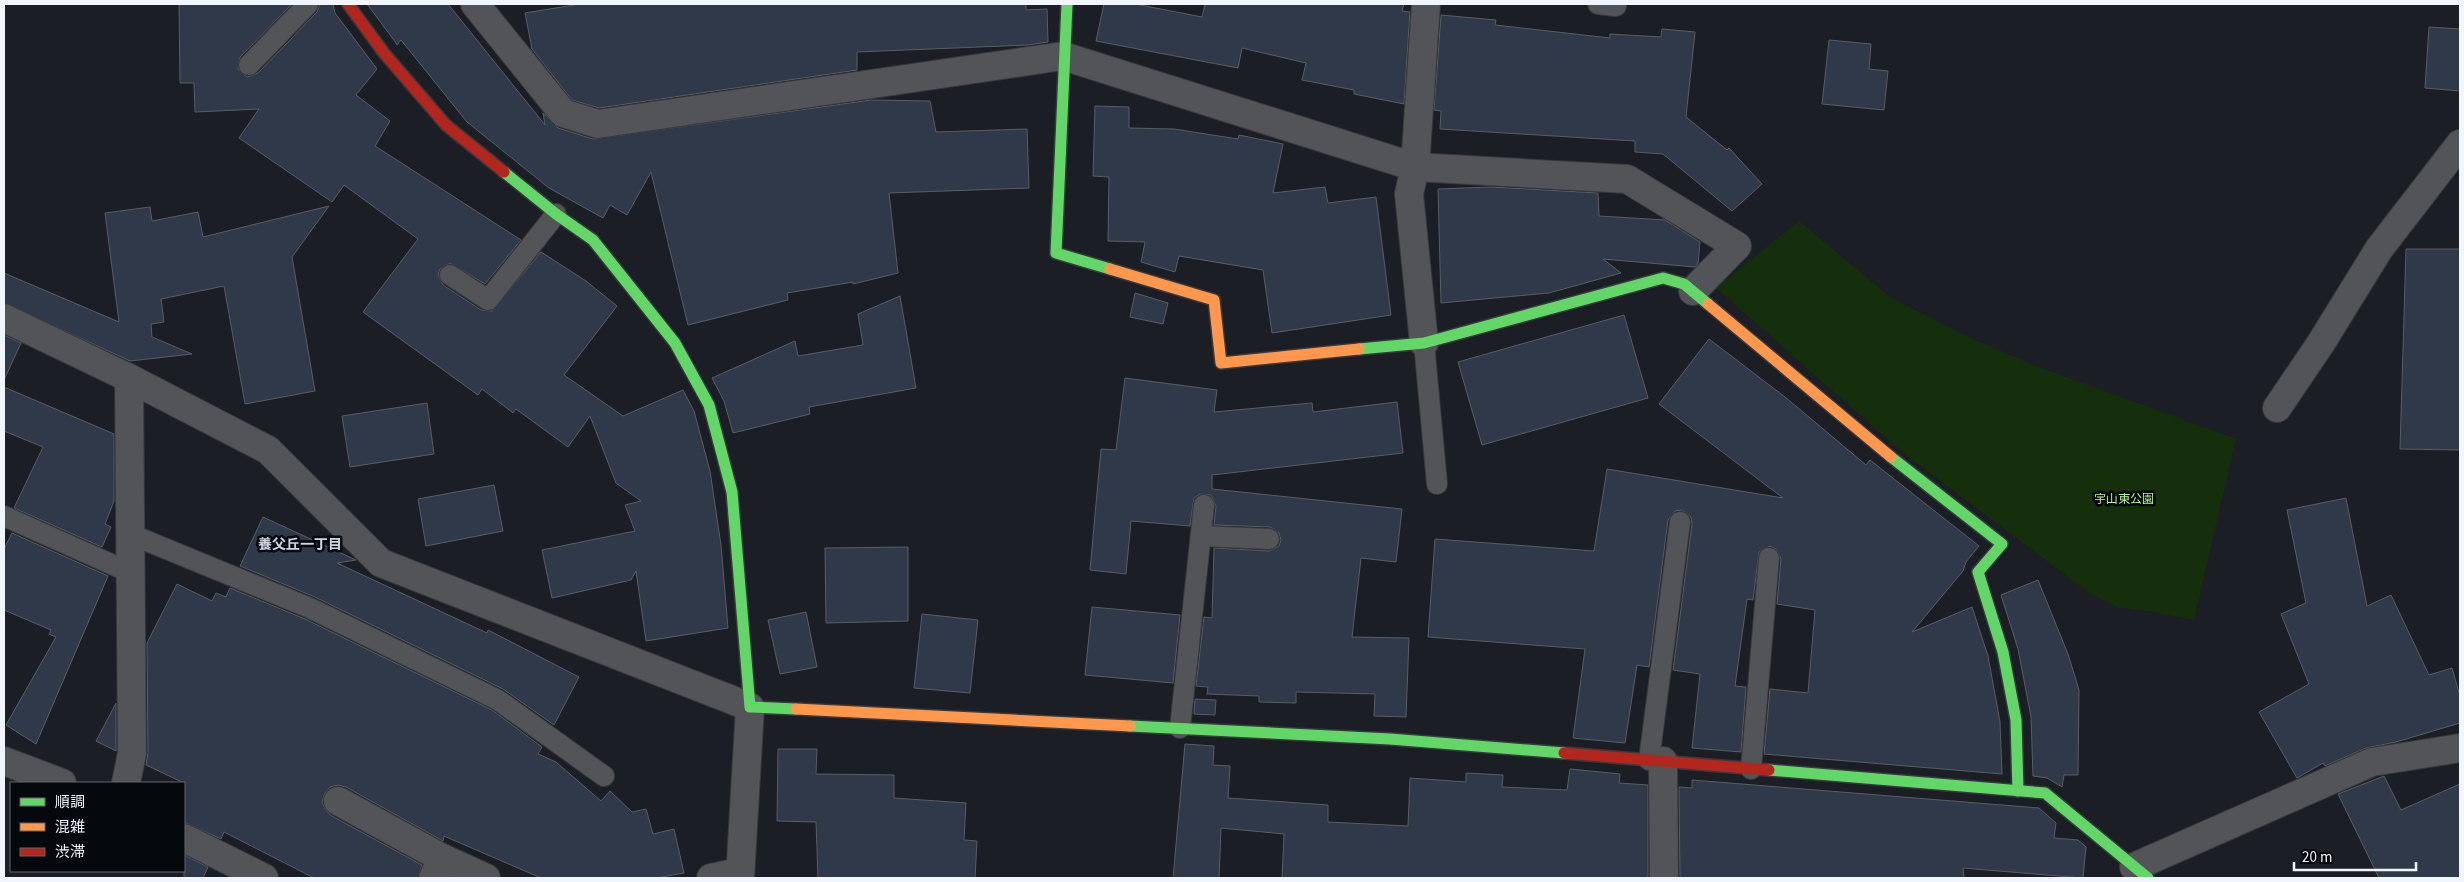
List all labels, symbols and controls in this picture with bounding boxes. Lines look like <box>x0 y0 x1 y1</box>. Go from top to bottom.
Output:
park label: 宇山東公園 <box>2094 491 2154 508</box>
district label: 養父丘一丁目 <box>258 535 342 555</box>
legend <box>10 782 185 872</box>
text: 順調 <box>55 792 85 813</box>
text: 混雑 <box>55 817 85 838</box>
scale bar <box>2294 840 2416 872</box>
text: 渋滞 <box>55 842 85 863</box>
text: 20 m <box>2302 847 2332 868</box>

